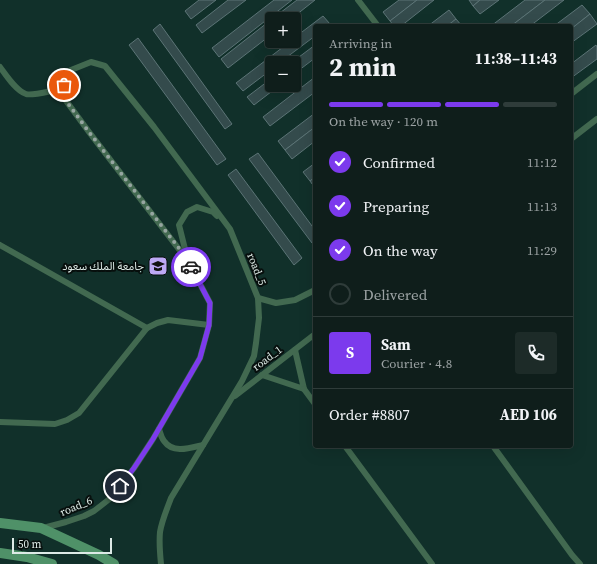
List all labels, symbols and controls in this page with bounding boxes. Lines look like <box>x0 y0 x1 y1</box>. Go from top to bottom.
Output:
map controls <box>265 12 301 92</box>
button: + <box>265 12 301 48</box>
text: Arriving in <box>329 35 392 52</box>
text: 11:38–11:43 <box>475 48 557 69</box>
text: 2 min <box>329 49 396 85</box>
button: − <box>265 56 301 92</box>
pin <box>47 68 81 102</box>
icon: bag <box>53 74 75 96</box>
text: On the way · 120 m <box>329 113 438 130</box>
icon: check <box>329 151 351 173</box>
text: Confirmed <box>363 152 435 173</box>
text: 11:12 <box>527 154 557 171</box>
icon: check <box>329 195 351 217</box>
text: Preparing <box>363 196 429 217</box>
text: 11:13 <box>527 198 557 215</box>
icon: check <box>329 239 351 261</box>
text: On the way <box>363 240 438 261</box>
text: 11:29 <box>527 242 557 259</box>
courier <box>171 247 211 287</box>
street label: road_5 <box>243 251 270 288</box>
school or university icon: جامعة الملك سعود <box>147 255 169 277</box>
icon: car <box>180 256 202 278</box>
place label: جامعة الملك سعود <box>62 259 145 274</box>
text: Delivered <box>363 284 427 305</box>
button: phone <box>515 332 557 374</box>
text: Sam <box>381 334 411 355</box>
street label: road_1 <box>249 342 285 374</box>
text: S <box>346 342 354 363</box>
text: Courier · 4.8 <box>381 355 452 372</box>
text: Order #8807 <box>329 404 410 425</box>
text: AED 106 <box>500 404 557 425</box>
pin <box>103 469 137 503</box>
icon: home <box>109 475 131 497</box>
street label: road_6 <box>58 493 95 520</box>
scale bar <box>12 536 112 555</box>
text: 50 m <box>18 537 41 552</box>

